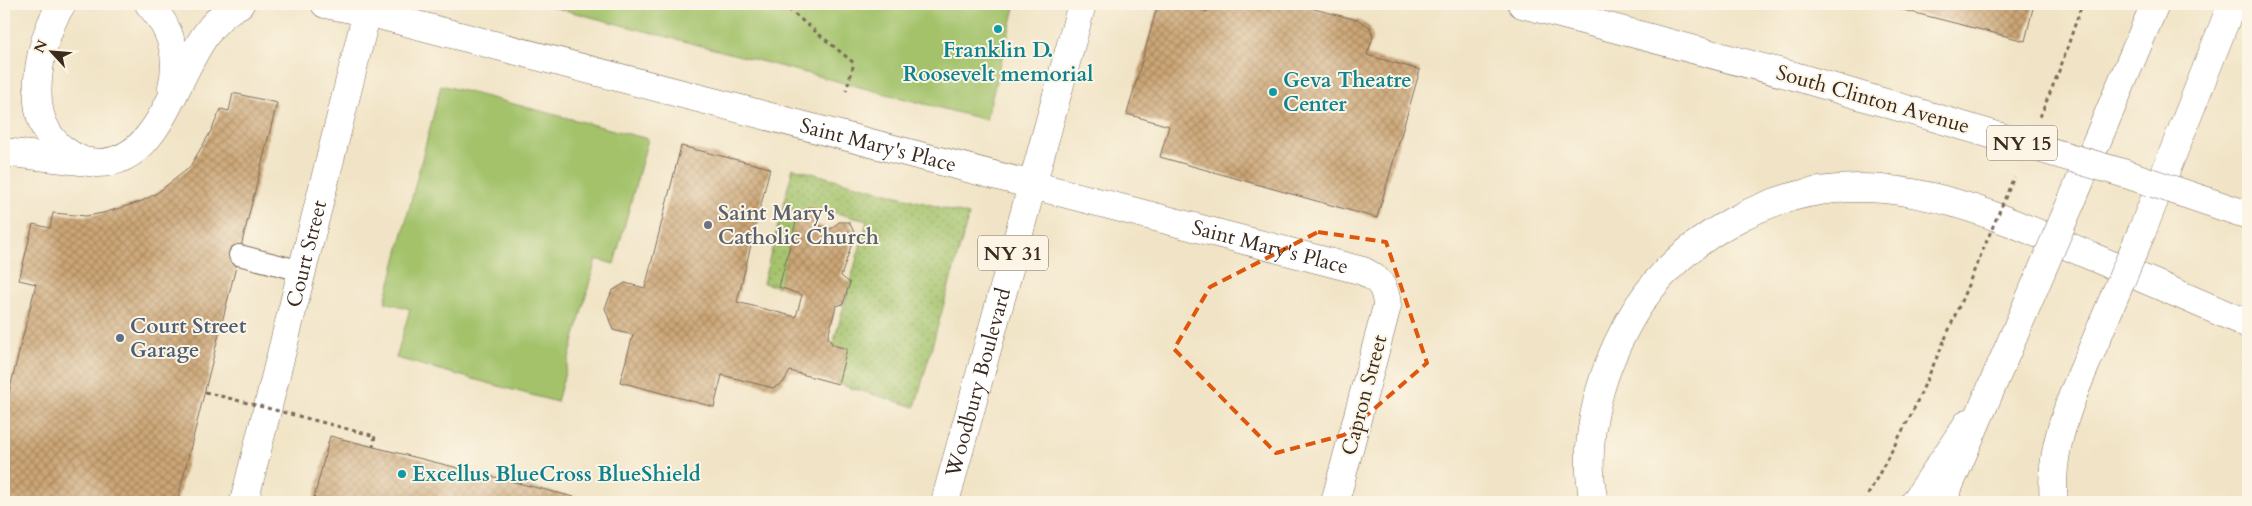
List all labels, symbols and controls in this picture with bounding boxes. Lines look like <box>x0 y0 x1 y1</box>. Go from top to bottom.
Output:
marker: Franklin D. Roosevelt memorial <box>992 23 1004 35</box>
north arrow <box>28 28 78 78</box>
place label: Franklin D. Roosevelt memorial <box>903 36 1093 89</box>
text: N <box>30 37 52 56</box>
street label: South Clinton Avenue <box>1773 58 1973 141</box>
place label: Geva Theatre Center <box>1283 66 1412 119</box>
marker: Geva Theatre Center <box>1267 86 1279 98</box>
street label: Saint Mary's Place <box>797 111 960 180</box>
road number: NY 15 <box>1987 126 2057 160</box>
street label: Court Street <box>279 197 334 310</box>
place label: Saint Mary's Catholic Church <box>718 199 879 252</box>
street label: Saint Mary's Place <box>1189 213 1352 282</box>
marker: Saint Mary's Catholic Church <box>702 219 714 231</box>
road number: NY 31 <box>978 236 1048 270</box>
street label: Woodbury Boulevard <box>938 285 1018 481</box>
place label: Court Street Garage <box>130 312 247 365</box>
street label: Capron Street <box>1335 331 1395 458</box>
marker: Court Street Garage <box>114 332 126 344</box>
place label: Excellus BlueCross BlueShield <box>412 460 701 489</box>
marker: Excellus BlueCross BlueShield <box>396 468 408 480</box>

